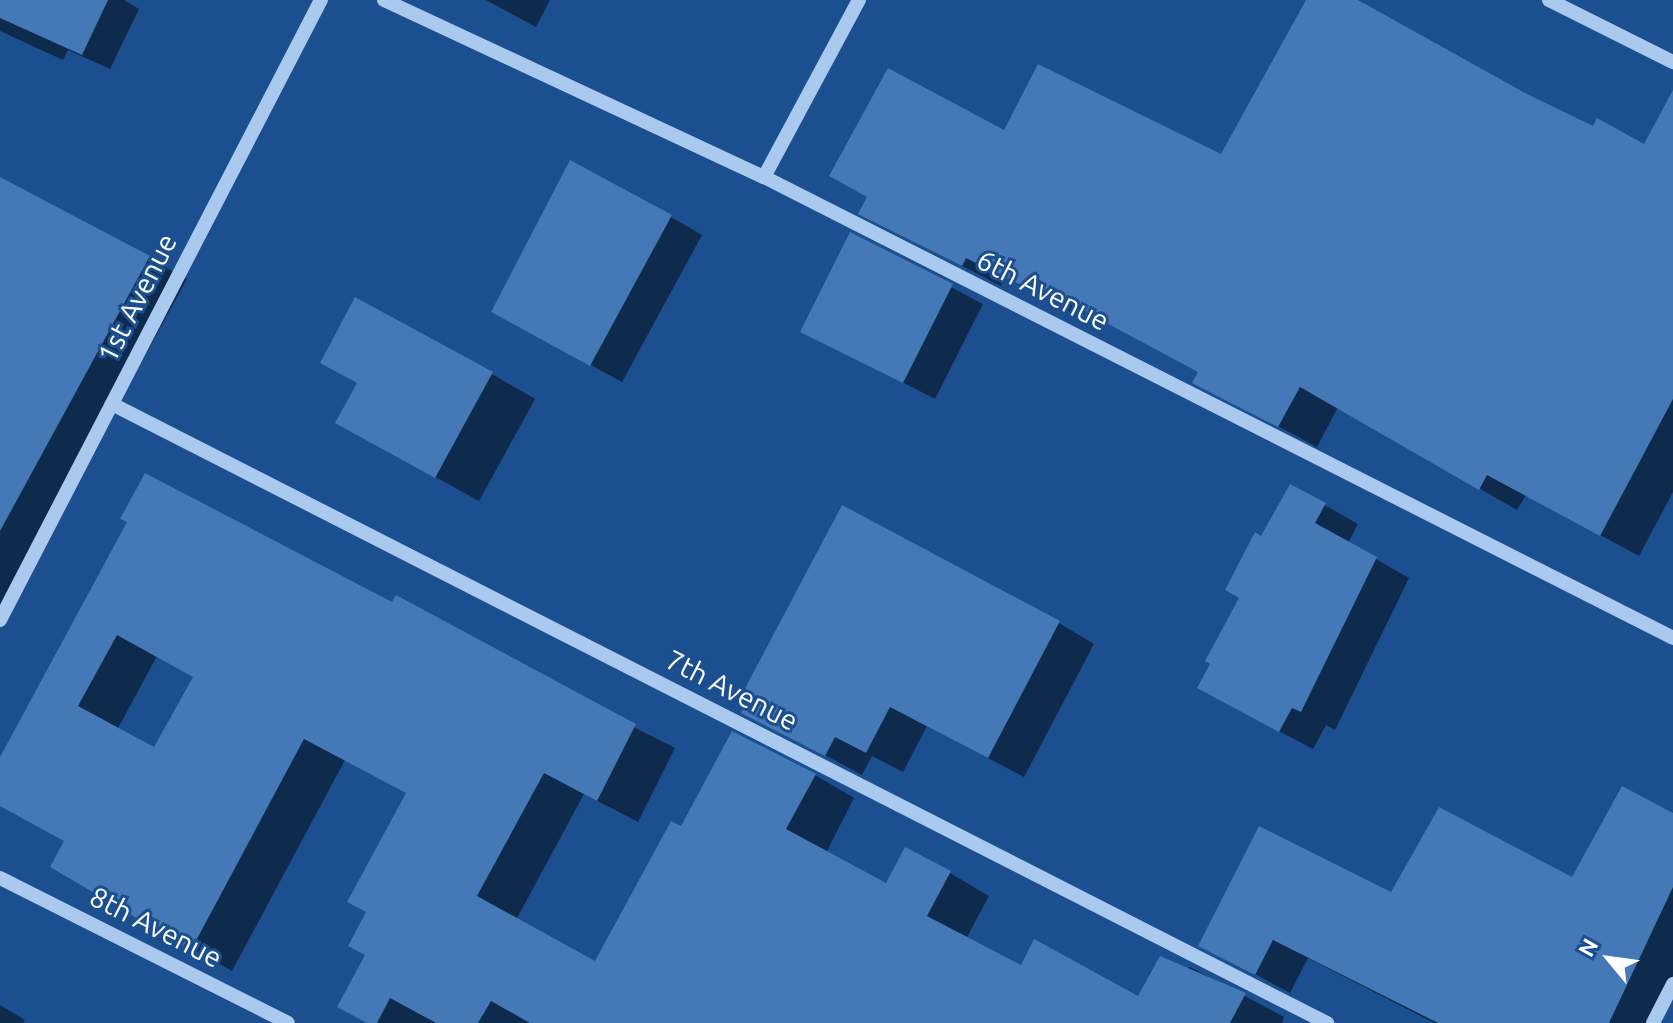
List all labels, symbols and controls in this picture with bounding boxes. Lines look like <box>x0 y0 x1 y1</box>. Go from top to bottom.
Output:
street label: 1st Avenue <box>90 228 184 368</box>
street label: 6th Avenue <box>971 242 1115 338</box>
street label: 7th Avenue <box>660 642 804 738</box>
street label: 8th Avenue <box>84 879 228 975</box>
north arrow <box>1569 919 1649 999</box>
text: N <box>1573 934 1602 960</box>

